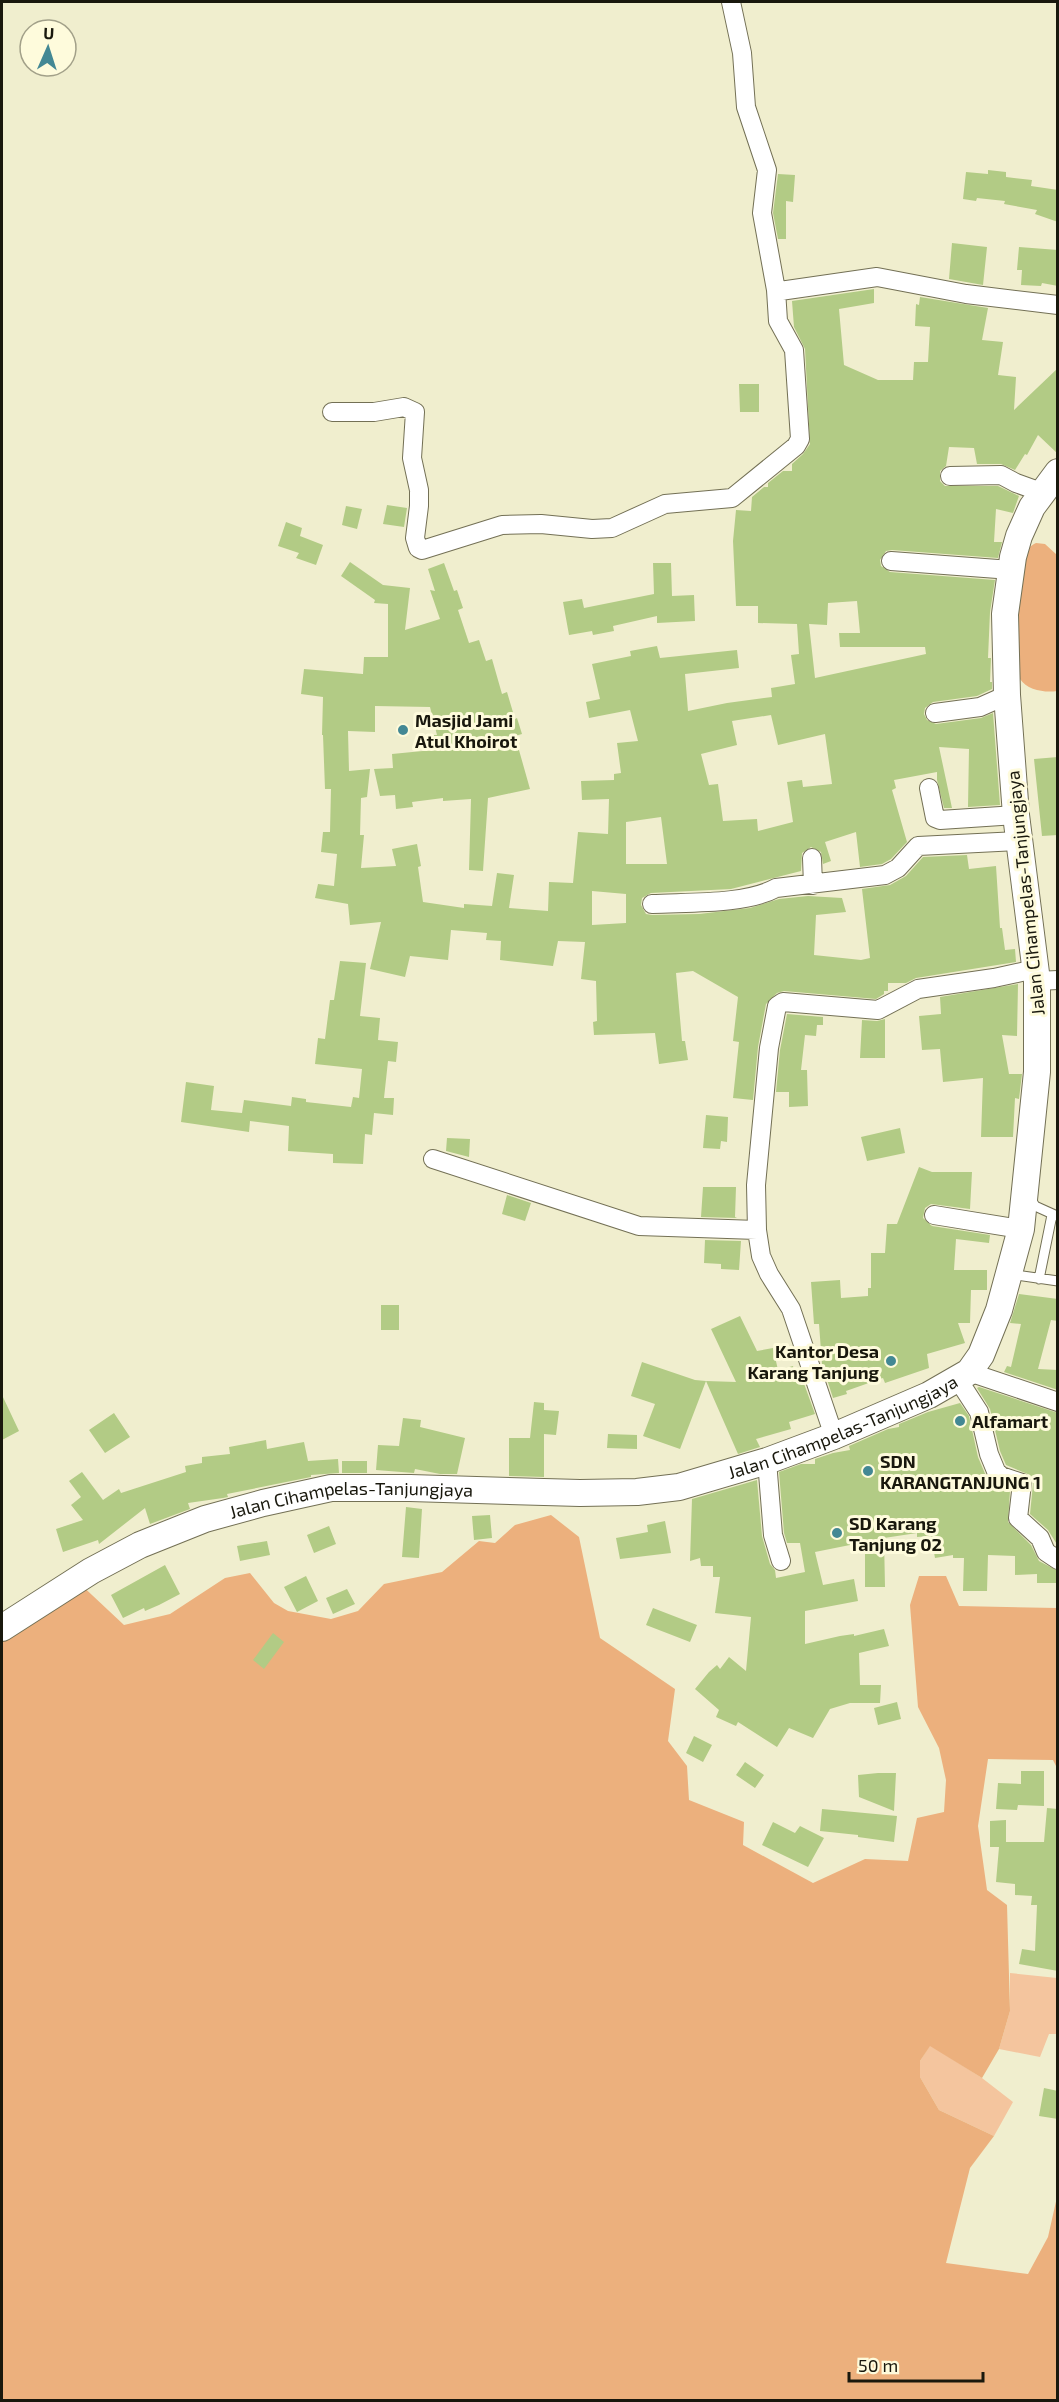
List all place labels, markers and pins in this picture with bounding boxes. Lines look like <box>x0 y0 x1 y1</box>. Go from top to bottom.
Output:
place label: Masjid Jami Atul Khoirot <box>415 709 518 752</box>
marker: Masjid Jami Atul Khoirot <box>396 723 410 737</box>
place label: Kantor Desa Karang Tanjung <box>747 1340 880 1383</box>
marker: Kantor Desa Karang Tanjung <box>884 1354 898 1368</box>
place label: Alfamart <box>972 1410 1049 1432</box>
marker: Alfamart <box>953 1414 967 1428</box>
place label: SDN KARANGTANJUNG 1 <box>880 1450 1041 1493</box>
marker: SDN KARANGTANJUNG 1 <box>861 1464 875 1478</box>
place label: SD Karang Tanjung 02 <box>849 1512 942 1555</box>
marker: SD Karang Tanjung 02 <box>830 1526 844 1540</box>

